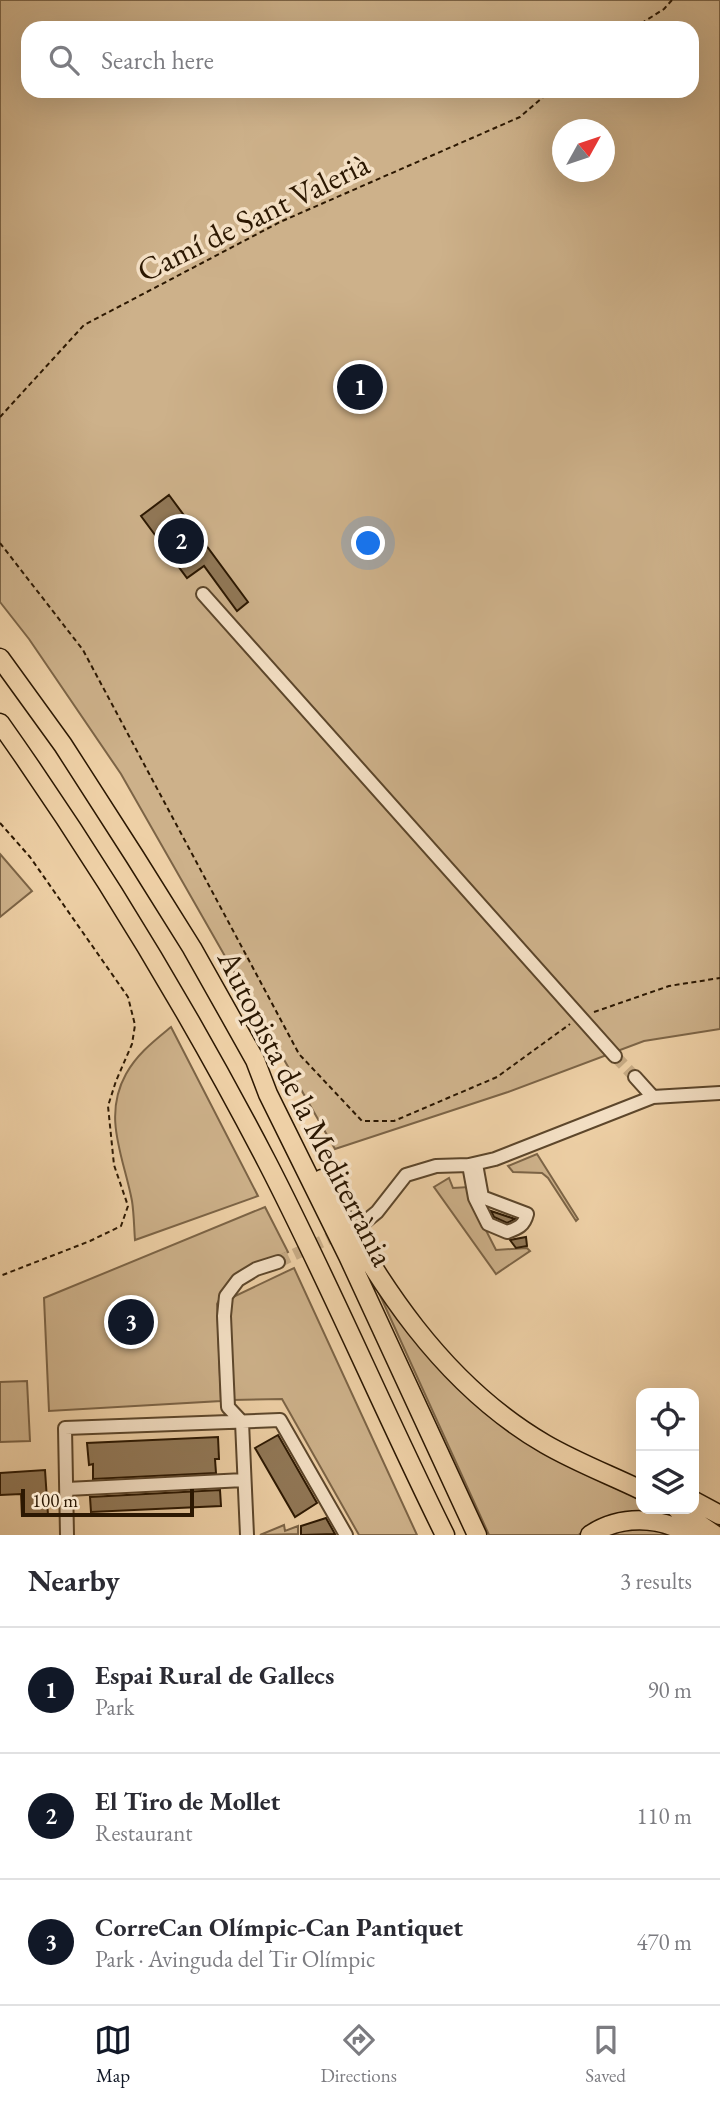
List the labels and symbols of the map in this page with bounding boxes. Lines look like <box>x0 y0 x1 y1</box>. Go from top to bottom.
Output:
north arrow <box>552 119 615 182</box>
street label: Camí de Sant Valerià <box>130 143 376 291</box>
pin: 1 <box>337 361 383 413</box>
pin: 2 <box>158 515 204 567</box>
your location <box>351 526 385 560</box>
street label: Autopista de la Mediterrània <box>208 942 404 1273</box>
pin: 3 <box>108 1296 154 1348</box>
scale bar <box>21 1486 194 1518</box>

